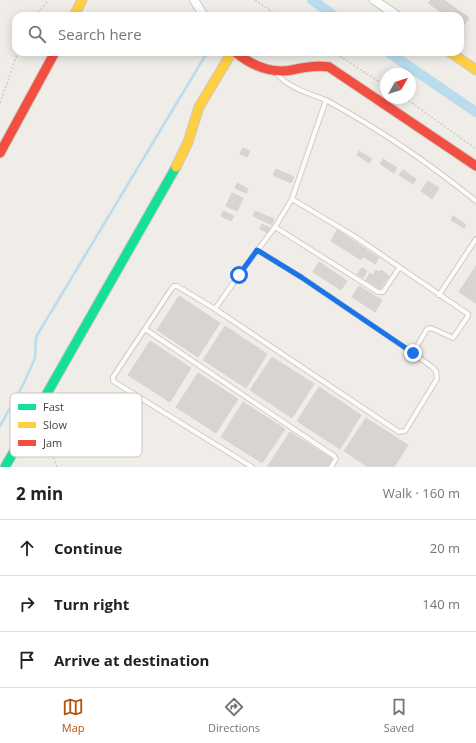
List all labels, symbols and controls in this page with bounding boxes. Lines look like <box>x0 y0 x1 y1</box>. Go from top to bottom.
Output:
search box <box>12 12 464 56</box>
icon: search <box>26 23 48 45</box>
text: Search here <box>58 24 142 44</box>
north arrow <box>380 68 416 104</box>
route start <box>230 266 248 284</box>
route end <box>404 344 422 362</box>
legend <box>10 393 142 457</box>
text: Fast <box>43 399 64 414</box>
text: Slow <box>43 417 67 432</box>
text: Jam <box>42 435 62 450</box>
text: 2 min <box>16 482 63 505</box>
text: Walk · 160 m <box>383 484 460 502</box>
icon: ahead <box>16 537 38 559</box>
text: Continue <box>54 538 122 558</box>
text: 20 m <box>430 539 460 557</box>
icon: right <box>16 593 38 615</box>
text: Turn right <box>54 594 129 614</box>
text: 140 m <box>422 595 460 613</box>
icon: arrive <box>16 649 38 671</box>
text: Arrive at destination <box>54 650 209 670</box>
tab: Map <box>62 696 85 735</box>
tab: Directions <box>208 696 260 735</box>
tab: Saved <box>384 696 414 735</box>

